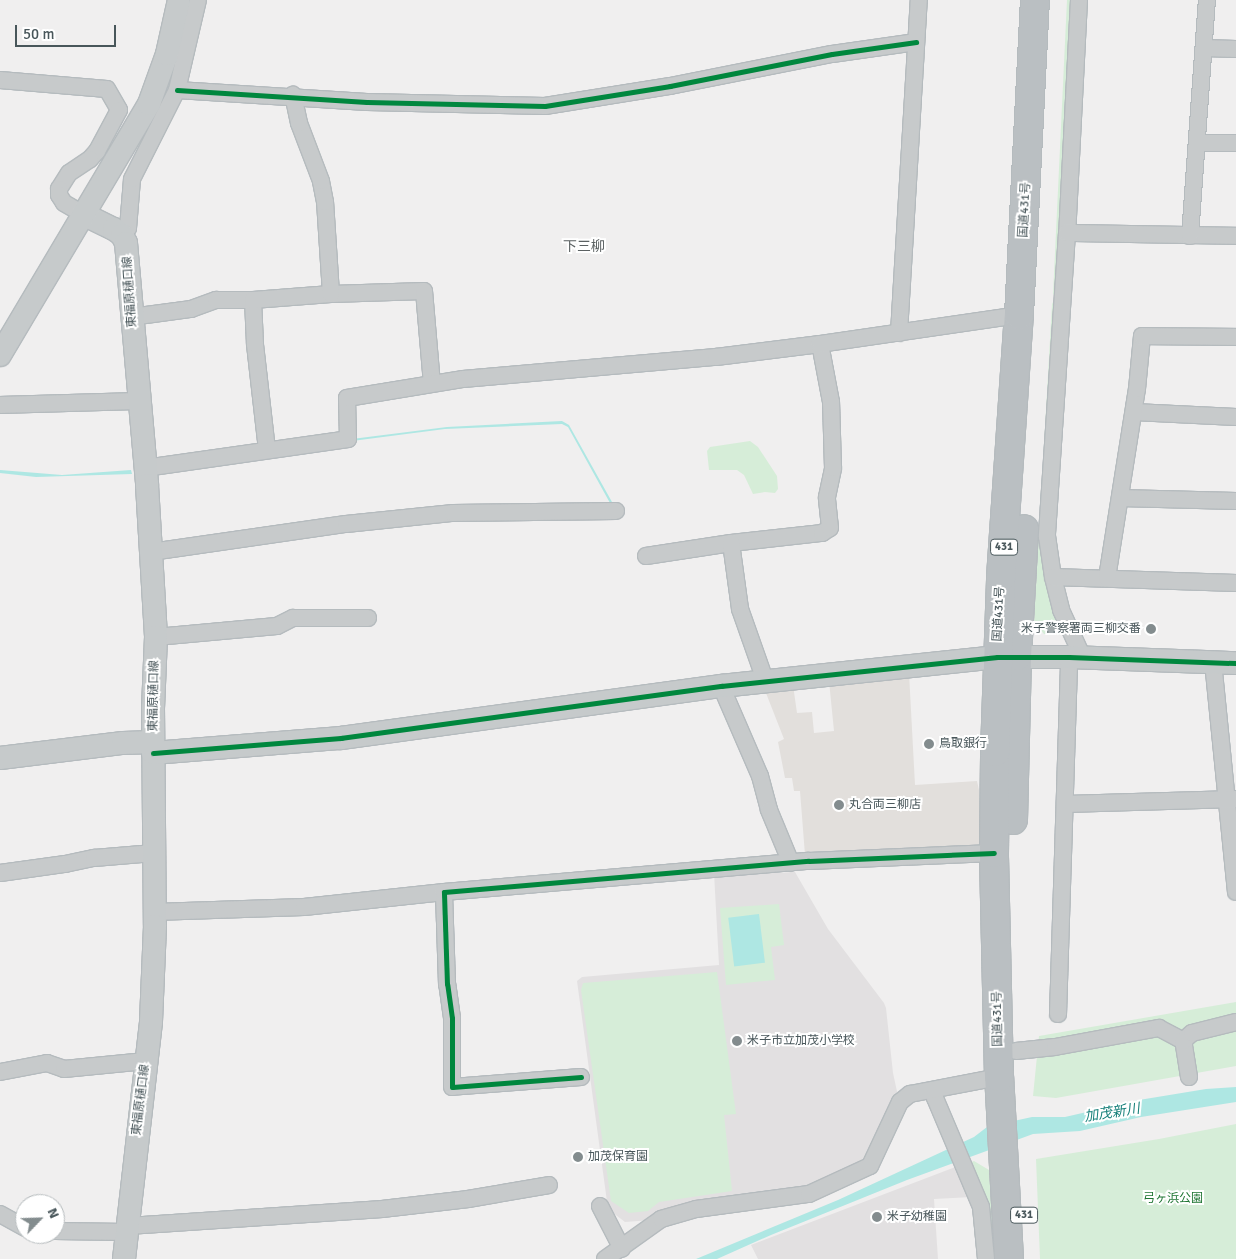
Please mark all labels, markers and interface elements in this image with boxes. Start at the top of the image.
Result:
scale bar [18,15,119,47]
text: 50 m [23,25,54,43]
street label: 国道431号 [1016,182,1034,238]
district label: 下三柳 [563,239,605,255]
street label: 東福原樋口線 [120,256,140,328]
road number: 431 [989,538,1019,556]
street label: 国道431号 [990,586,1008,642]
place label: 米子警察署両三柳交番 [1021,622,1141,636]
marker: 米子警察署両三柳交番 [1145,623,1157,635]
street label: 東福原樋口線 [146,660,162,732]
place label: 鳥取銀行 [939,737,987,751]
marker: 鳥取銀行 [923,738,935,750]
place label: 丸合両三柳店 [849,798,921,812]
marker: 丸合両三柳店 [833,799,845,811]
street label: 国道431号 [990,991,1006,1047]
place label: 米子市立加茂小学校 [747,1034,855,1048]
marker: 米子市立加茂小学校 [731,1035,743,1047]
street label: 東福原樋口線 [129,1063,153,1137]
water label: 加茂新川 [1083,1100,1141,1126]
place label: 加茂保育園 [588,1150,648,1164]
marker: 加茂保育園 [572,1151,584,1163]
park label: 弓ヶ浜公園 [1143,1192,1203,1206]
north arrow [15,1194,65,1244]
text: N [43,1205,63,1221]
road number: 431 [1009,1206,1039,1224]
place label: 米子幼稚園 [887,1210,947,1224]
marker: 米子幼稚園 [871,1211,883,1223]

